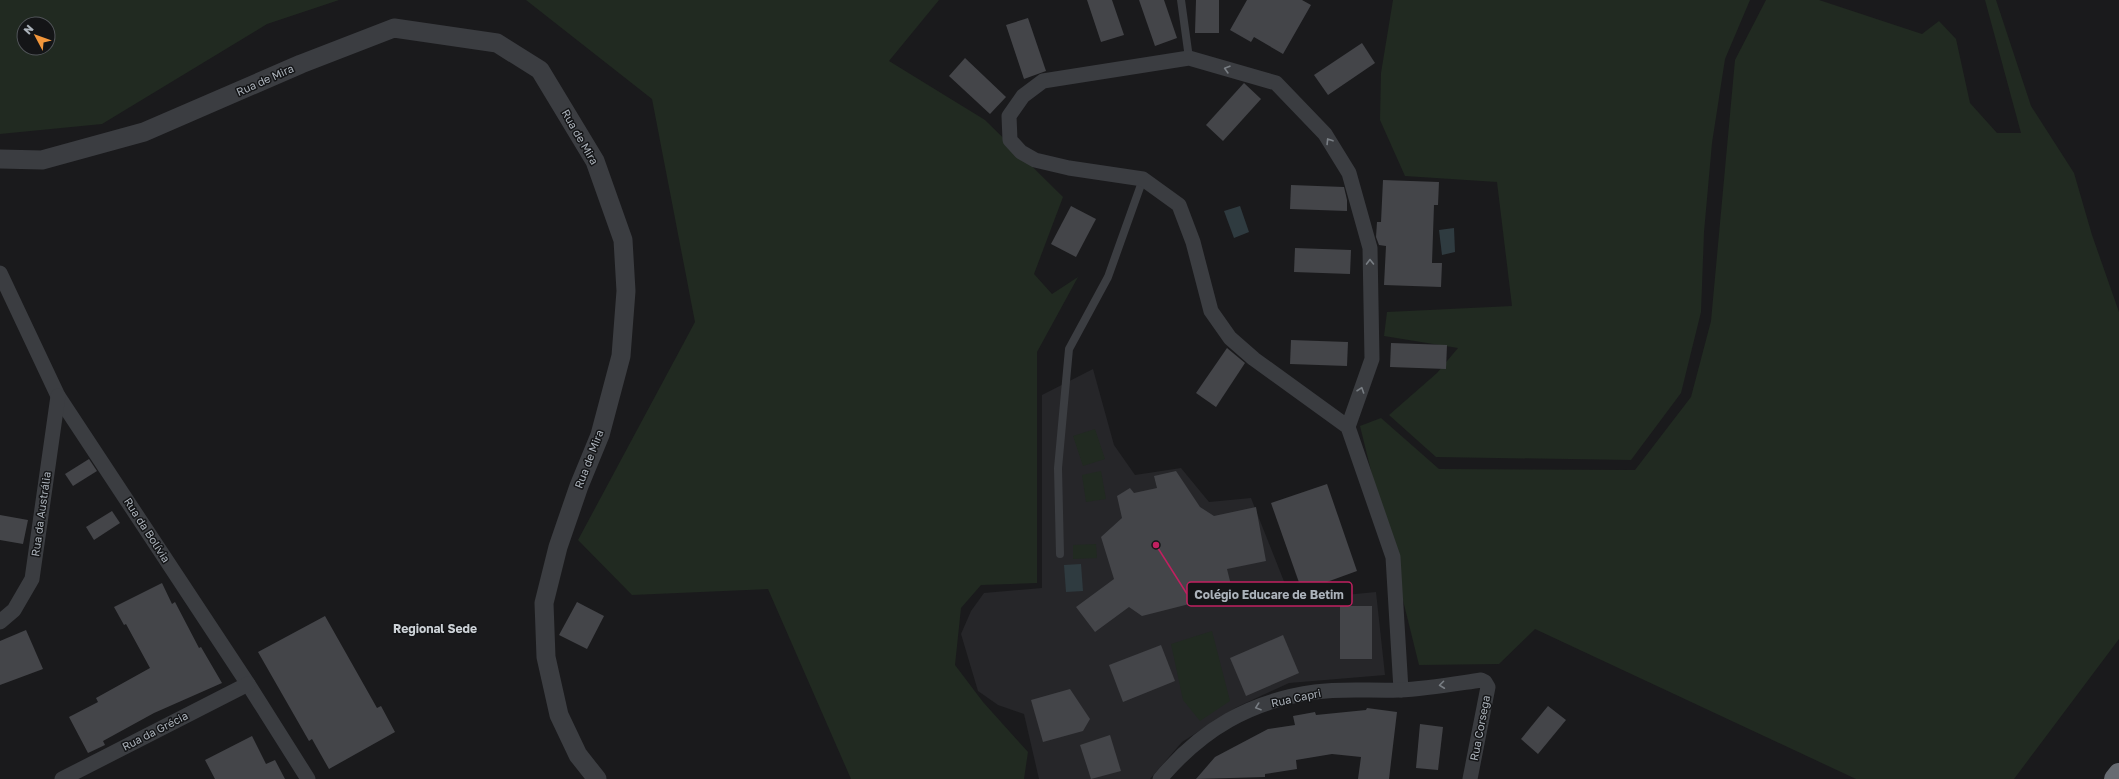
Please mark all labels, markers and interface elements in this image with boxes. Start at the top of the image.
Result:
north arrow [16,16,56,56]
text: N [20,22,36,37]
street label: Rua de Mira [234,61,296,98]
one-way arrow [1224,65,1230,73]
street label: Rua de Mira [559,107,601,167]
one-way arrow [1327,138,1334,145]
one-way arrow [1366,259,1374,265]
one-way arrow [1356,387,1365,394]
street label: Rua de Mira [571,428,606,490]
street label: Rua da Austrália [28,471,53,557]
street label: Rua da Bolívia [122,495,173,564]
callout: Colégio Educare de Betim [1187,582,1352,606]
text: Colégio Educare de Betim [1194,587,1344,602]
district label: Regional Sede [393,621,477,636]
one-way arrow [1439,680,1445,689]
street label: Rua Capri [1270,686,1322,709]
street label: Rua Corsega [1467,694,1492,762]
one-way arrow [1255,702,1262,710]
street label: Rua da Grécia [120,708,190,753]

